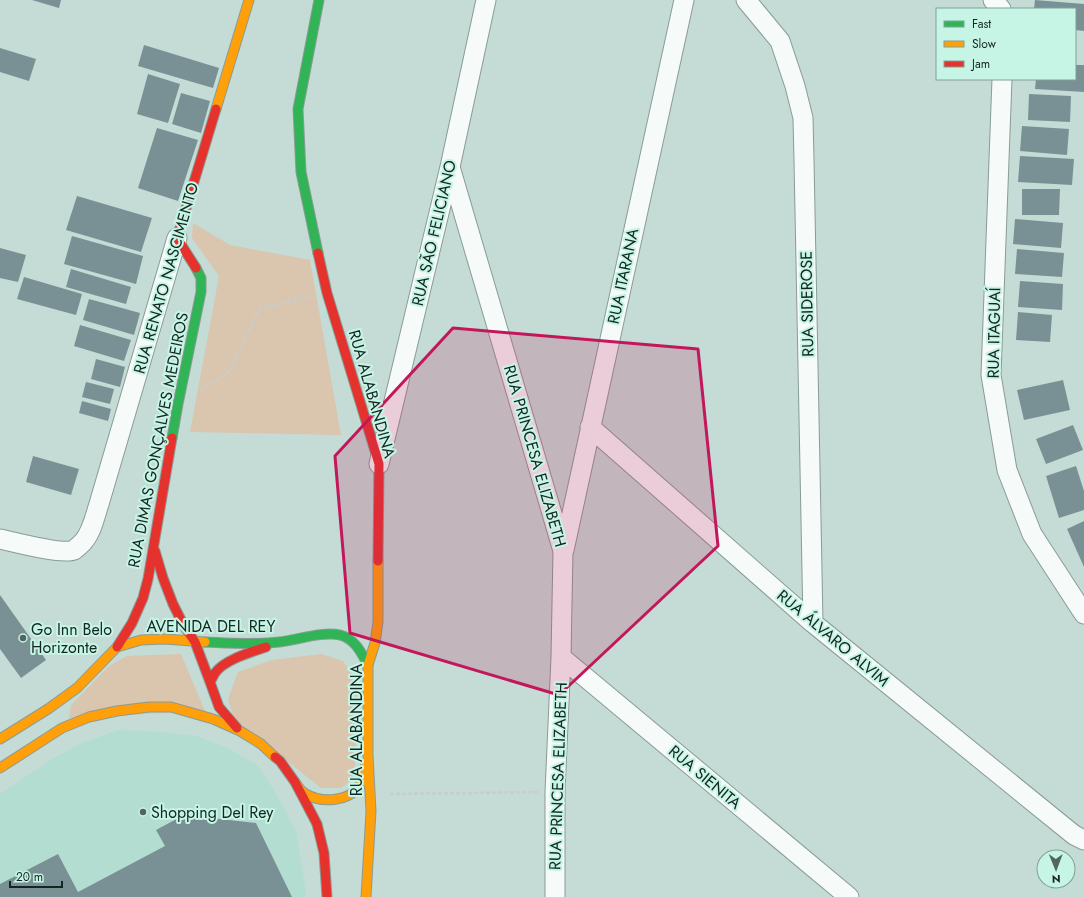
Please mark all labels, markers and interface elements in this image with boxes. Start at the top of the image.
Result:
legend [936,8,1076,80]
text: Fast [972,15,991,33]
text: Slow [972,35,997,53]
text: Jam [970,55,990,73]
street label: RUA SÃO FELICIANO [406,158,462,308]
street label: RUA RENATO NASCIMENTO [128,180,204,376]
street label: RUA ITARANA [602,226,644,326]
street label: RUA SIDEROSE [795,251,819,357]
street label: RUA ITAGUAÍ [982,286,1006,379]
street label: RUA DIMAS GONÇALVES MEDEIROS [122,310,194,570]
street label: RUA ALABANDINA [343,327,401,461]
street label: RUA PRINCESA ELIZABETH [498,362,572,550]
street label: RUA ÁLVARO ALVIM [772,584,894,692]
street label: AVENIDA DEL REY [147,615,275,638]
place label: Go Inn Belo Horizonte [31,618,112,659]
marker: Go Inn Belo Horizonte [18,633,28,643]
street label: RUA ALABANDINA [345,663,368,796]
street label: RUA PRINCESA ELIZABETH [543,682,573,870]
street label: RUA SIENITA [664,740,747,815]
place label: Shopping Del Rey [151,801,274,824]
marker: Shopping Del Rey [138,807,148,817]
north arrow [1036,849,1076,889]
scale bar [10,863,62,889]
text: 20 m [16,868,43,886]
text: N [1052,871,1061,887]

